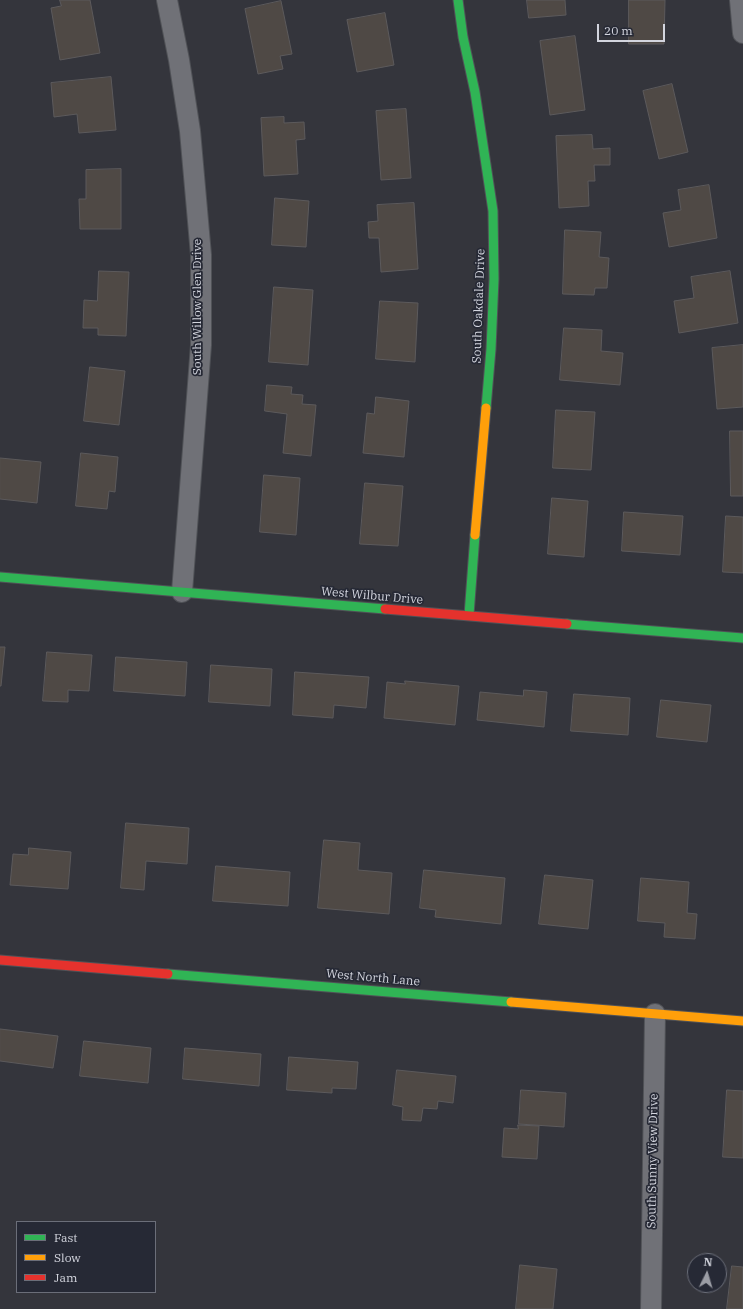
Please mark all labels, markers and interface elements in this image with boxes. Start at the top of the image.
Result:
scale bar [599,16,667,42]
text: 20 m [604,23,633,38]
street label: South Willow Glen Drive [191,239,205,375]
street label: South Oakdale Drive [470,248,488,364]
street label: West Wilbur Drive [321,584,423,608]
street label: West North Lane [326,967,420,989]
street label: South Sunny View Drive [645,1093,661,1229]
legend [16,1221,156,1293]
text: Fast [54,1230,78,1245]
text: Slow [54,1250,81,1265]
north arrow [687,1253,727,1293]
text: N [703,1255,713,1269]
text: Jam [54,1270,77,1285]

